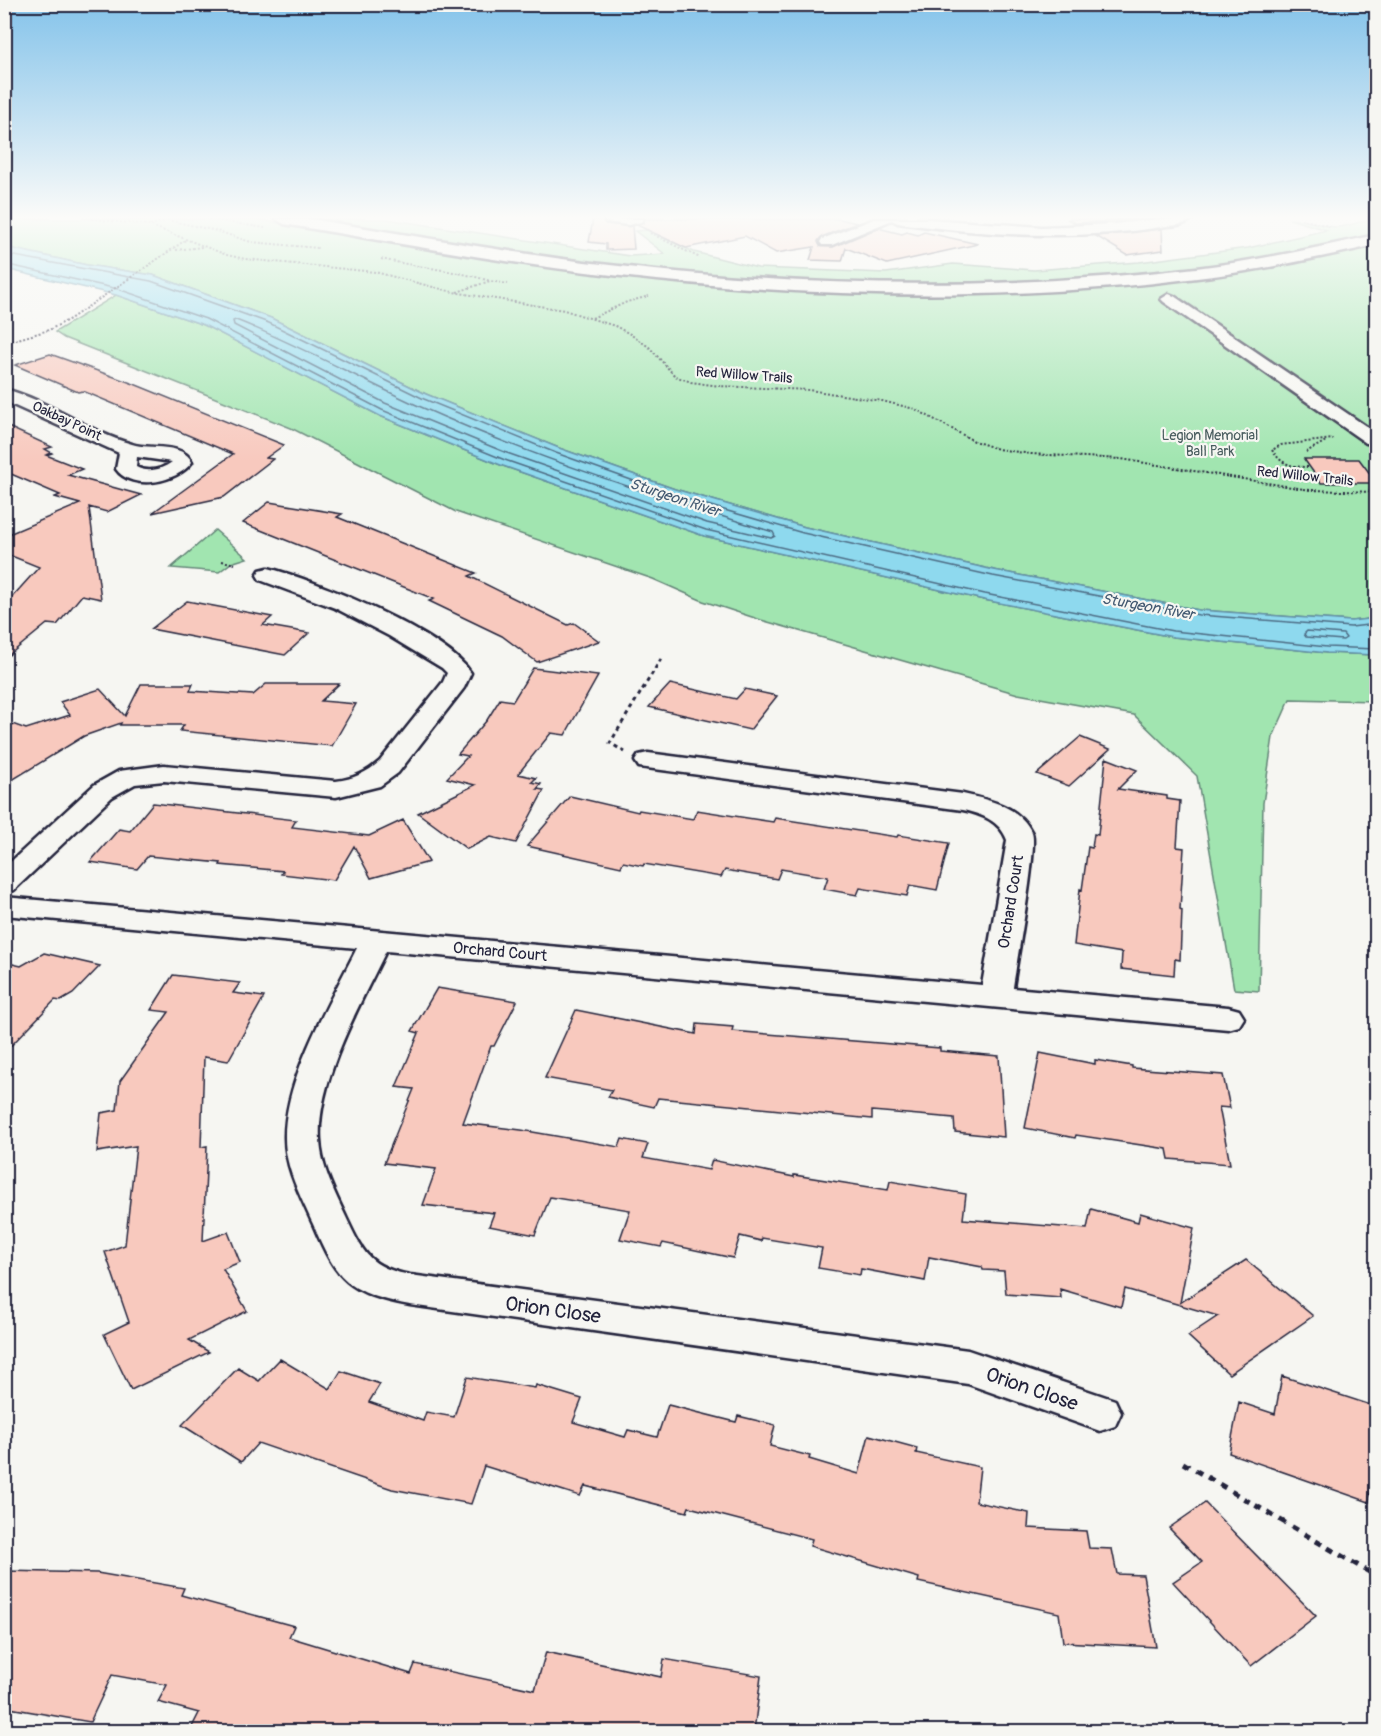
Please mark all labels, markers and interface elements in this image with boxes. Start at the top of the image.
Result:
street label: Red Willow Trails [695,363,794,387]
street label: Oakbay Point [30,398,105,445]
park label: Legion Memorial Ball Park [1162,427,1258,460]
street label: Red Willow Trails [1256,462,1355,490]
water label: Sturgeon River [628,475,724,522]
water label: Sturgeon River [1100,590,1197,625]
street label: Orchard Court [994,853,1028,950]
street label: Orchard Court [452,938,548,966]
street label: Orion Close [504,1291,603,1329]
street label: Orion Close [982,1362,1082,1417]

